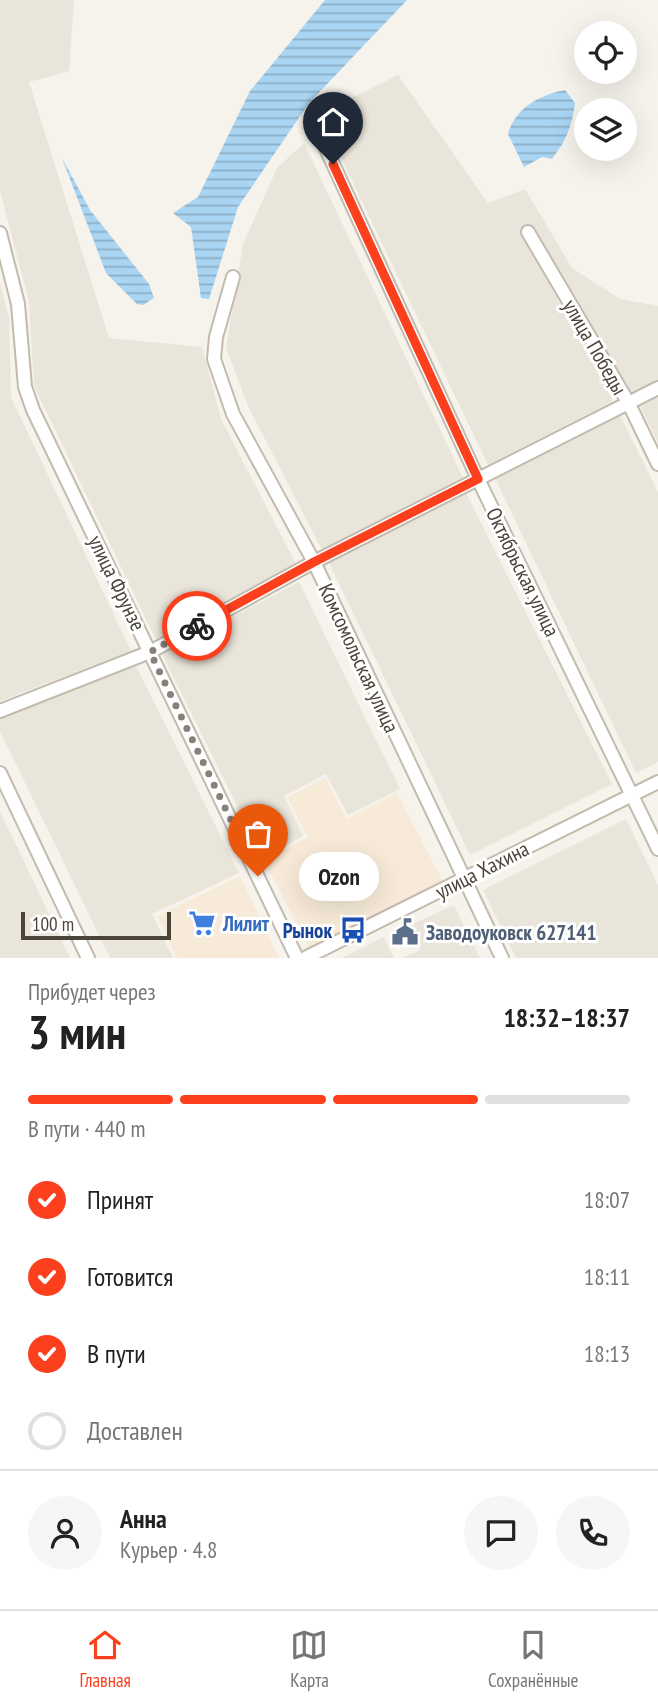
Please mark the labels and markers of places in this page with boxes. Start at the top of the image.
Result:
pin [303,92,363,164]
pin [228,804,288,876]
callout: Ozon [300,852,380,900]
supermarket icon: Лилит [187,908,217,938]
place label: Лилит [222,910,270,937]
bus stop icon: Рынок [338,915,368,945]
place label: Рынок [283,917,332,944]
public building icon: Заводоуковск 627141 [390,917,420,947]
place label: Заводоуковск 627141 [426,919,596,946]

